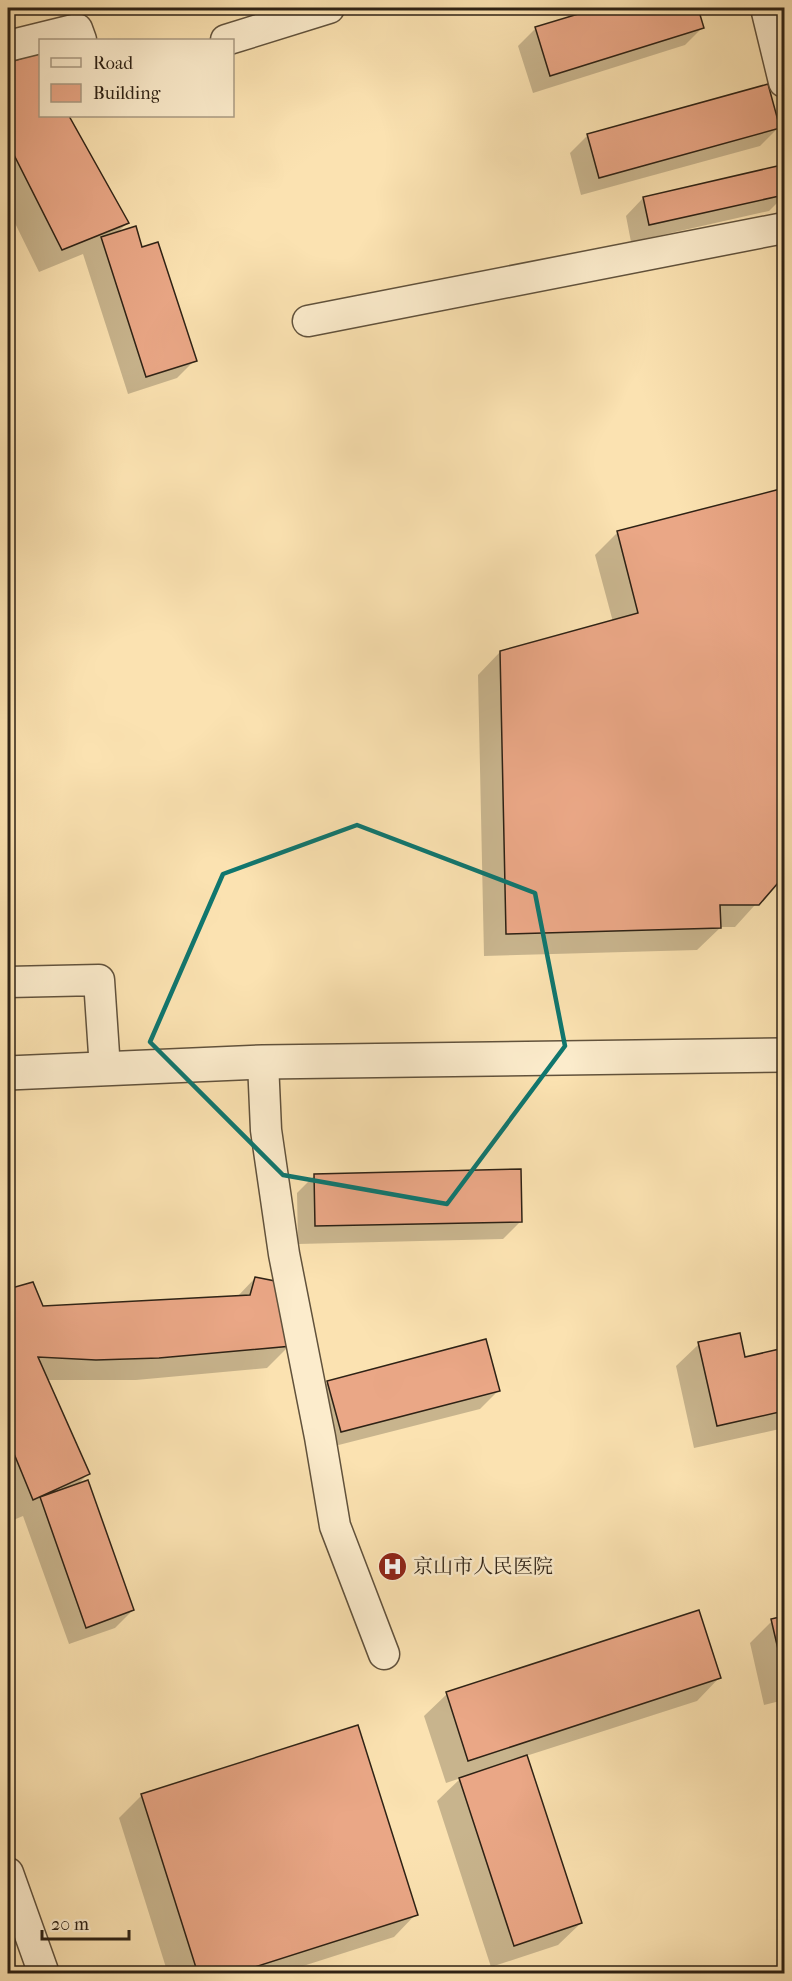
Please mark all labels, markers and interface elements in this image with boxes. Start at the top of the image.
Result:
legend [39,39,234,117]
text: Road [93,53,133,74]
text: Building [93,83,161,104]
hospital icon: 京山市人民医院 [376,1550,408,1582]
place label: 京山市人民医院 [413,1555,553,1578]
scale bar [42,1903,129,1941]
text: 20 m [51,1914,89,1935]

